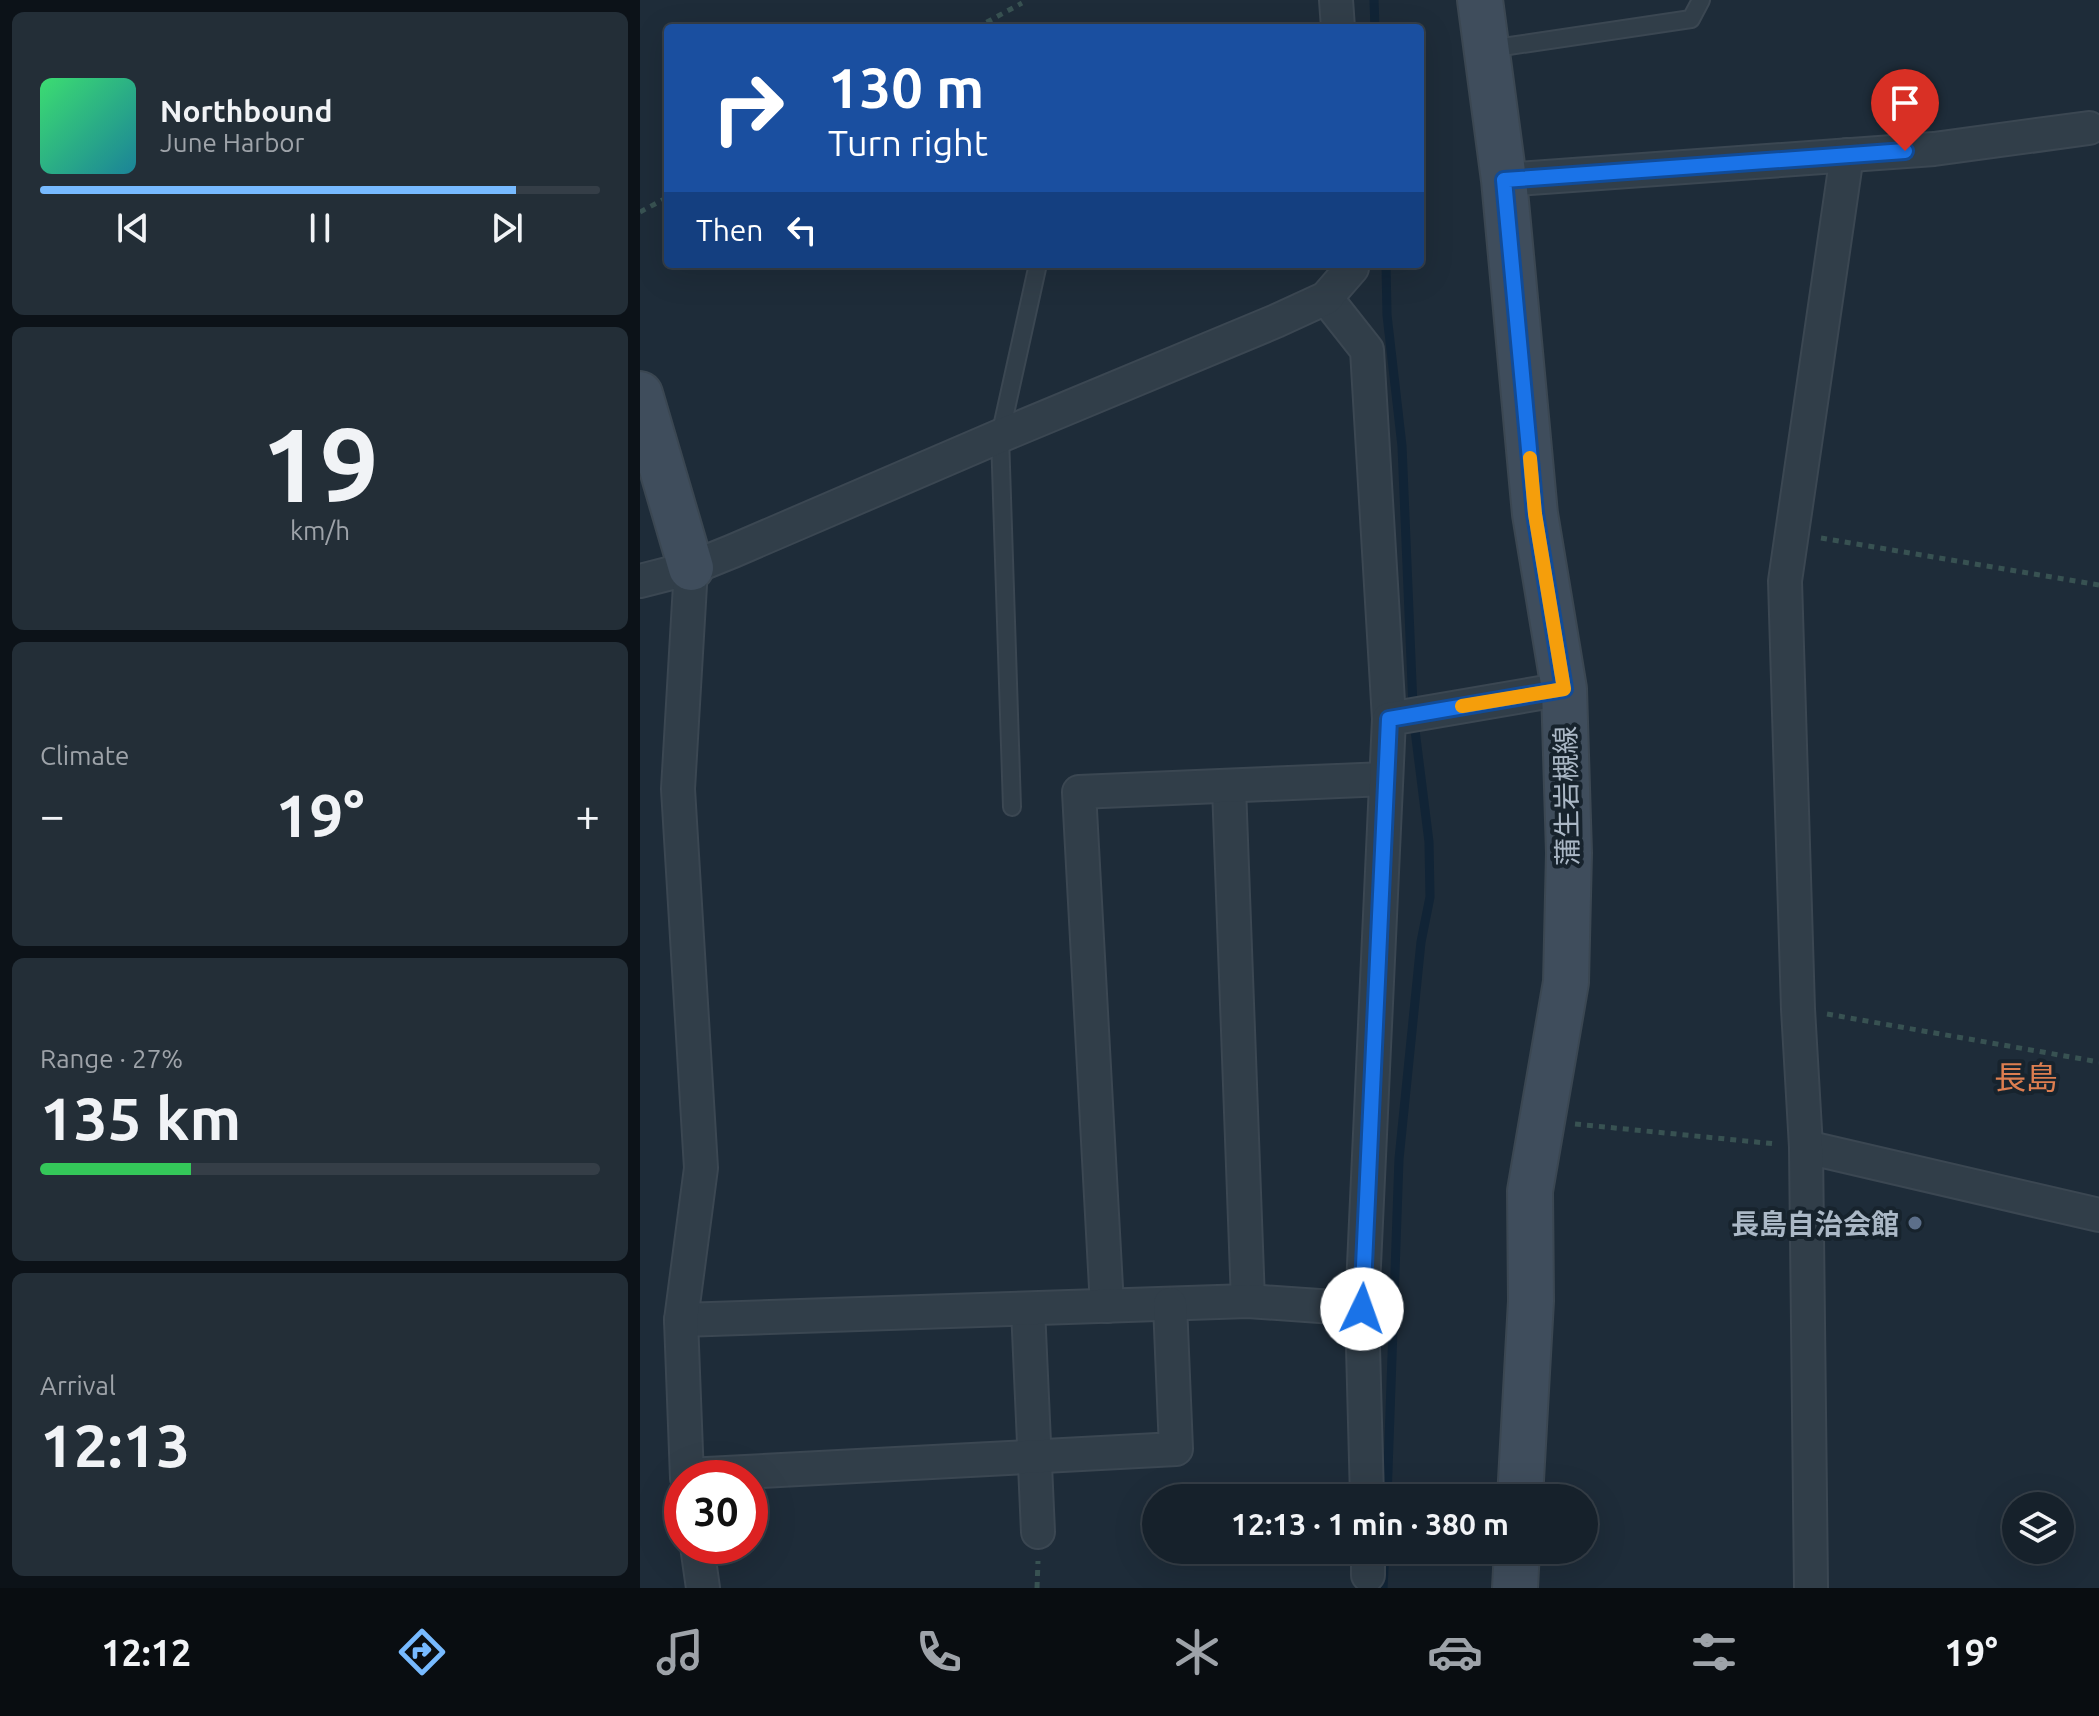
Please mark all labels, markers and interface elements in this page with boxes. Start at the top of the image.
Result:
icon: right [696,56,800,160]
text: 130 m [828,56,984,119]
pin [1871,69,1939,151]
icon: arrive [1883,81,1927,125]
text: Northbound [160,94,332,128]
text: Turn right [828,122,988,163]
text: June Harbor [160,128,304,157]
icon: previous [111,206,155,250]
icon: pause [298,206,342,250]
icon: next [485,206,529,250]
icon: left [780,208,824,252]
text: Then [696,213,764,247]
text: 19 [261,405,379,522]
text: km/h [290,516,350,545]
street label: 蒲生岩槻線 [1549,726,1583,866]
text: Climate [40,741,129,770]
text: 19° [276,781,364,848]
text: − [40,790,65,839]
text: + [575,790,600,839]
text: Range · 27% [40,1044,183,1073]
district label: 長島 [1994,1059,2058,1095]
text: 135 km [40,1084,241,1151]
place label: 長島自治会館 [1731,1208,1899,1239]
marker: 長島自治会館 [1906,1214,1924,1232]
position arrow [1320,1267,1404,1351]
text: Arrival [40,1371,116,1400]
text: 12:13 [40,1411,190,1478]
speed limit sign: 30 [664,1460,768,1564]
map controls [2002,1492,2074,1564]
button: layers [2002,1492,2074,1564]
text: 12:13 · 1 min · 380 m [1231,1507,1509,1541]
icon: directions [394,1624,450,1680]
icon: music [652,1624,708,1680]
icon: phone [911,1624,967,1680]
icon: climate [1169,1624,1225,1680]
icon: car [1427,1624,1483,1680]
icon: filters [1686,1624,1742,1680]
text: 12:12 [101,1632,191,1673]
text: 19° [1944,1632,1998,1673]

